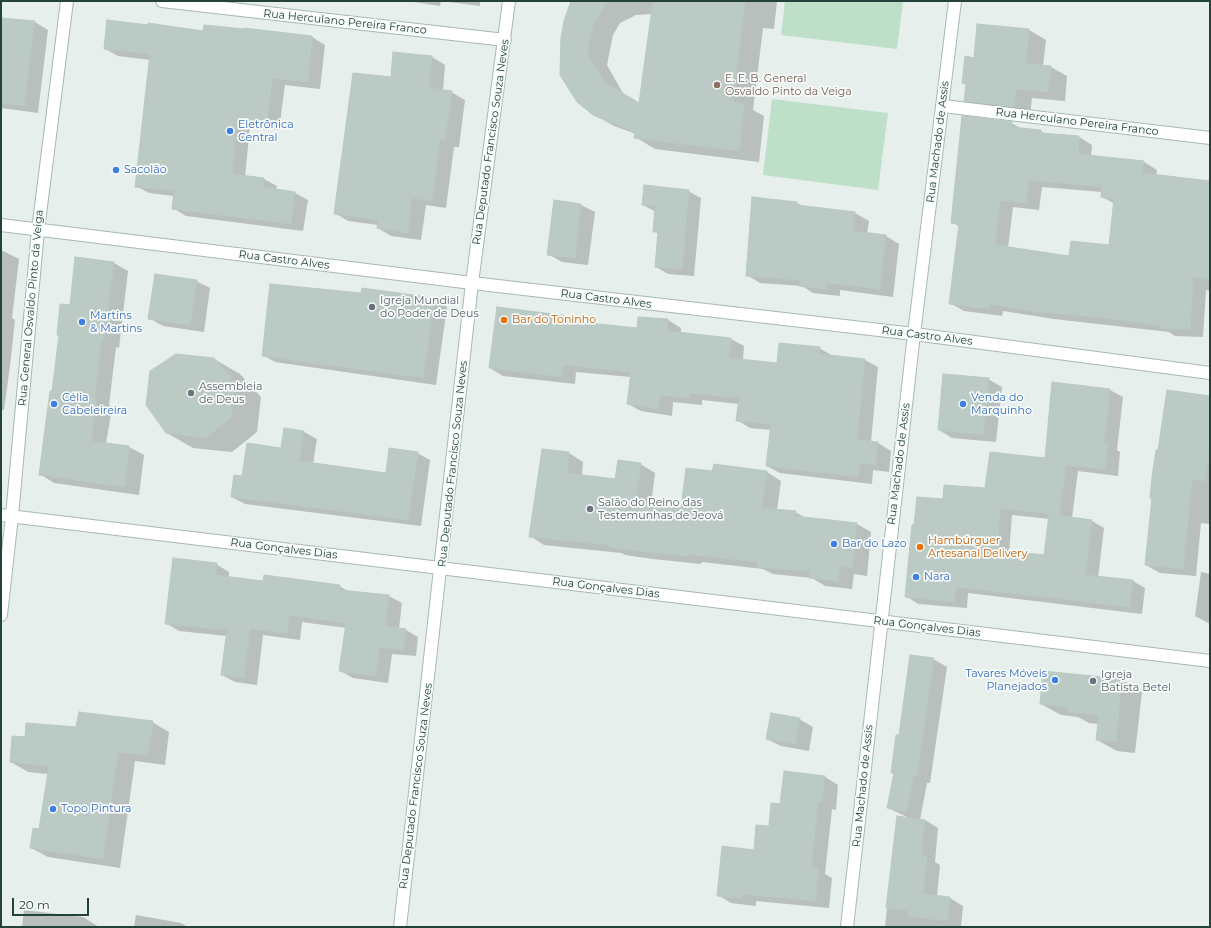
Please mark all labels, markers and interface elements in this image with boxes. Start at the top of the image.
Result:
street label: Rua Herculano Pereira Franco [263,7,427,37]
street label: Rua Deputado Francisco Souza Neves [470,38,512,246]
place label: E. E. B. General Osvaldo Pinto da Veiga [725,72,852,98]
marker: E. E. B. General Osvaldo Pinto da Veiga [712,80,722,90]
street label: Rua Machado de Assis [924,80,952,204]
street label: Rua Herculano Pereira Franco [995,105,1159,139]
place label: Eletrônica Central [238,118,294,144]
marker: Eletrônica Central [225,126,235,136]
place label: Sacolão [124,163,167,177]
marker: Sacolão [111,165,121,175]
street label: Rua General Osvaldo Pinto da Veiga [16,209,46,407]
street label: Rua Castro Alves [238,248,330,272]
street label: Rua Castro Alves [560,287,652,311]
place label: Igreja Mundial do Poder de Deus [380,294,479,320]
marker: Igreja Mundial do Poder de Deus [367,302,377,312]
place label: Martins & Martins [90,309,142,335]
place label: Bar do Toninho [512,313,596,327]
marker: Bar do Toninho [499,315,509,325]
marker: Martins & Martins [77,317,87,327]
street label: Rua Castro Alves [881,324,973,348]
street label: Rua Deputado Francisco Souza Neves [436,360,470,568]
place label: Assembleia de Deus [199,380,262,406]
marker: Assembleia de Deus [186,388,196,398]
place label: Célia Cabeleireira [62,391,127,417]
place label: Venda do Marquinho [971,391,1032,417]
marker: Célia Cabeleireira [49,399,59,409]
marker: Venda do Marquinho [958,399,968,409]
street label: Rua Machado de Assis [885,402,913,526]
place label: Salão do Reino das Testemunhas de Jeová [598,496,723,522]
marker: Salão do Reino das Testemunhas de Jeová [585,504,595,514]
place label: Hambúrguer Artesanal Delivery [928,534,1027,560]
street label: Rua Gonçalves Dias [230,536,338,562]
place label: Bar do Lazo [842,537,907,551]
marker: Bar do Lazo [829,539,839,549]
marker: Hambúrguer Artesanal Delivery [915,542,925,552]
place label: Nara [924,570,950,584]
marker: Nara [911,572,921,582]
street label: Rua Gonçalves Dias [552,575,660,601]
street label: Rua Gonçalves Dias [873,614,981,640]
place label: Tavares Móveis Planejados [965,667,1047,693]
place label: Igreja Batista Betel [1101,668,1171,694]
marker: Tavares Móveis Planejados [1050,675,1060,685]
marker: Igreja Batista Betel [1088,676,1098,686]
street label: Rua Deputado Francisco Souza Neves [397,682,435,890]
street label: Rua Machado de Assis [850,724,876,848]
place label: Topo Pintura [61,802,131,816]
marker: Topo Pintura [48,804,58,814]
scale bar [14,890,91,916]
text: 20 m [19,897,50,912]

